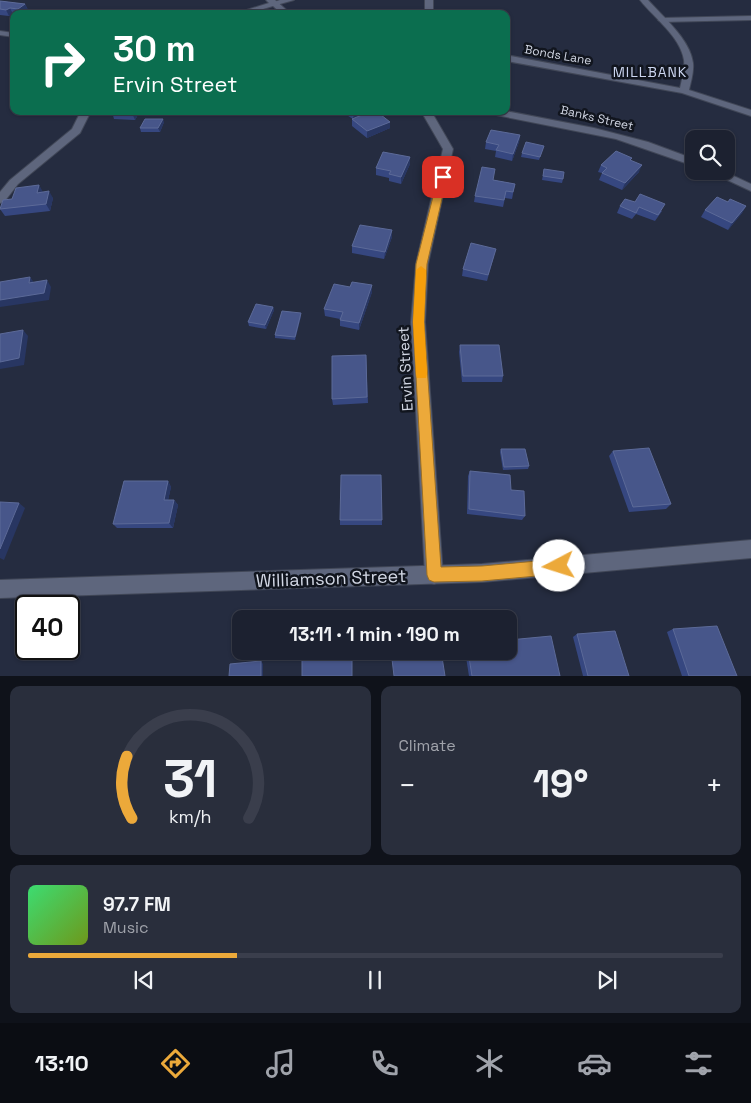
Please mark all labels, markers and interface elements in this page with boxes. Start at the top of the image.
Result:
text: 30 m [113,27,196,71]
icon: right [30,30,95,95]
street label: Bonds Lane [523,41,593,69]
district label: MILLBANK [613,63,687,81]
text: Ervin Street [113,70,237,98]
street label: Banks Street [559,102,635,134]
map controls [685,130,735,180]
button: search [685,130,735,180]
pin [422,156,464,198]
icon: arrive [429,163,457,191]
street label: Ervin Street [393,326,417,412]
position arrow [532,539,584,591]
street label: Williamson Street [255,564,407,592]
speed limit sign: 40 [15,595,80,660]
text: 13:11 · 1 min · 190 m [289,622,460,647]
text: Climate [399,735,456,756]
text: 31 [163,746,217,812]
text: 19° [533,760,589,808]
text: − [399,767,416,803]
text: + [706,767,723,803]
text: km/h [169,805,212,828]
text: 97.7 FM [103,892,171,917]
text: Music [103,917,149,938]
icon: previous [130,966,158,994]
icon: pause [361,966,389,994]
icon: next [593,966,621,994]
icon: directions [158,1046,193,1081]
icon: music [263,1046,298,1081]
icon: phone [367,1046,402,1081]
icon: climate [472,1046,507,1081]
icon: car [577,1046,612,1081]
icon: filters [681,1046,716,1081]
text: 13:10 [35,1049,89,1077]

